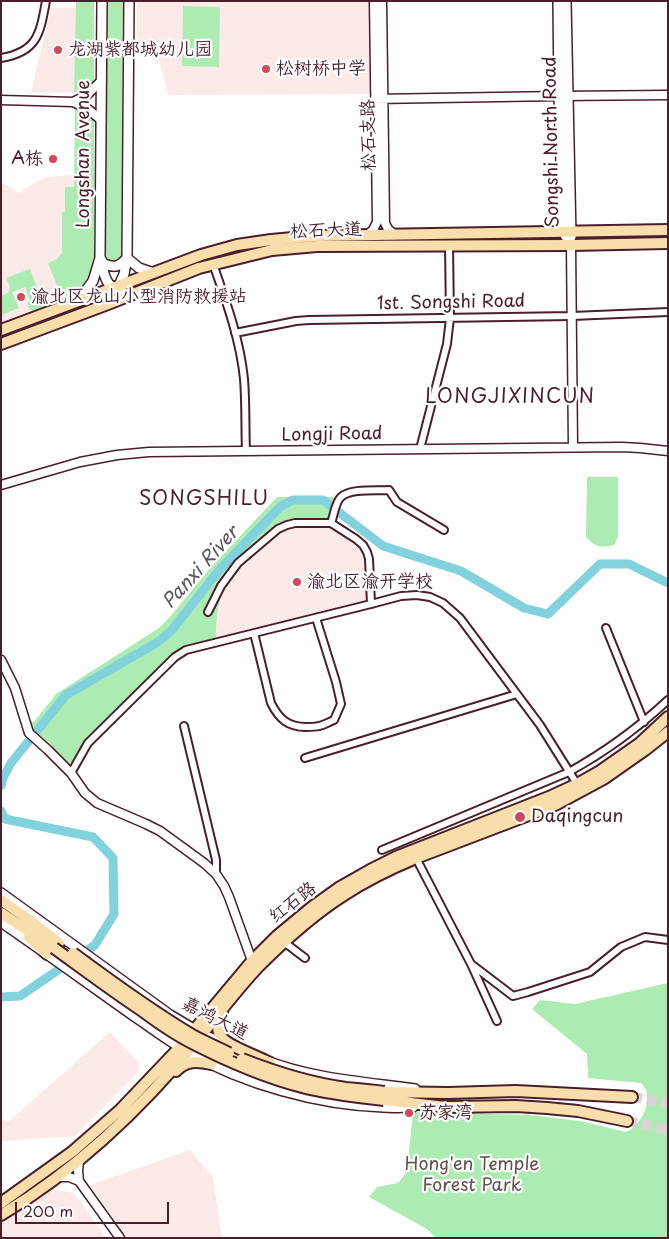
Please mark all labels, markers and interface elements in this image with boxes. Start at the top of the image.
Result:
place label: 龙湖紫都城幼儿园 [68,39,212,61]
marker: 龙湖紫都城幼儿园 [52,44,64,56]
street label: Songshi North Road [540,56,564,228]
place label: 松树桥中学 [276,58,366,80]
marker: 松树桥中学 [260,63,272,75]
street label: Longshan Avenue [73,80,95,228]
street label: 松石支路 [358,99,380,171]
place label: A栋 [11,148,43,170]
marker: A栋 [47,153,59,165]
street label: 松石大道 [290,219,362,243]
place label: 渝北区龙山小型消防救援站 [31,286,247,308]
marker: 渝北区龙山小型消防救援站 [15,291,27,303]
street label: 1st. Songshi Road [377,291,525,315]
district label: LONGJIXINCUN [424,385,596,409]
street label: Longji Road [281,423,383,447]
district label: SONGSHILU [138,487,270,511]
water label: Panxi River [158,522,244,614]
place label: 渝北区渝开学校 [307,571,433,593]
marker: 渝北区渝开学校 [291,576,303,588]
place label: Daqingcun [531,806,623,828]
marker: Daqingcun [513,810,527,824]
street label: 红石路 [265,878,321,928]
street label: 嘉鸿大道 [178,993,252,1045]
place label: 苏家湾 [419,1102,473,1124]
marker: 苏家湾 [403,1107,415,1119]
park label: Hong'en Temple Forest Park [405,1154,539,1196]
scale bar [18,1192,171,1224]
text: 200 m [23,1199,73,1222]

